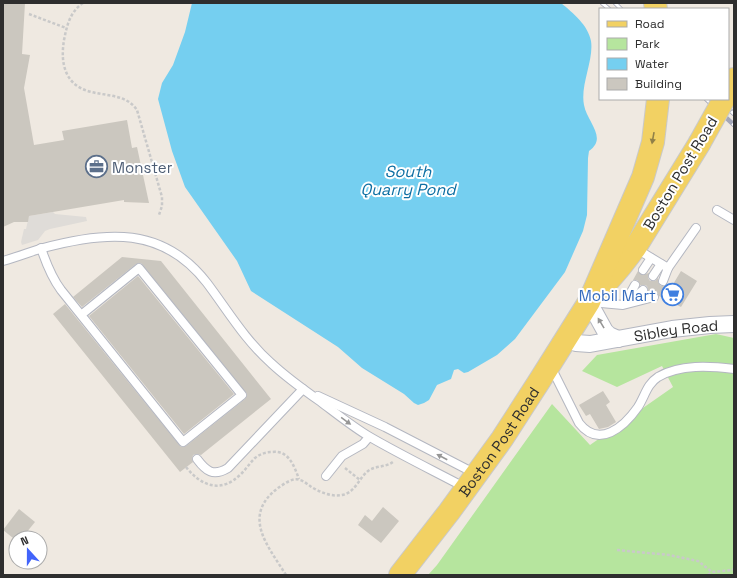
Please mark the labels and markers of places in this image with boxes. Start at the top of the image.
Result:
office icon: Monster [83,154,109,180]
place label: Monster [112,158,173,177]
supermarket icon: Mobil Mart [659,282,685,308]
place label: Mobil Mart [579,286,656,305]

